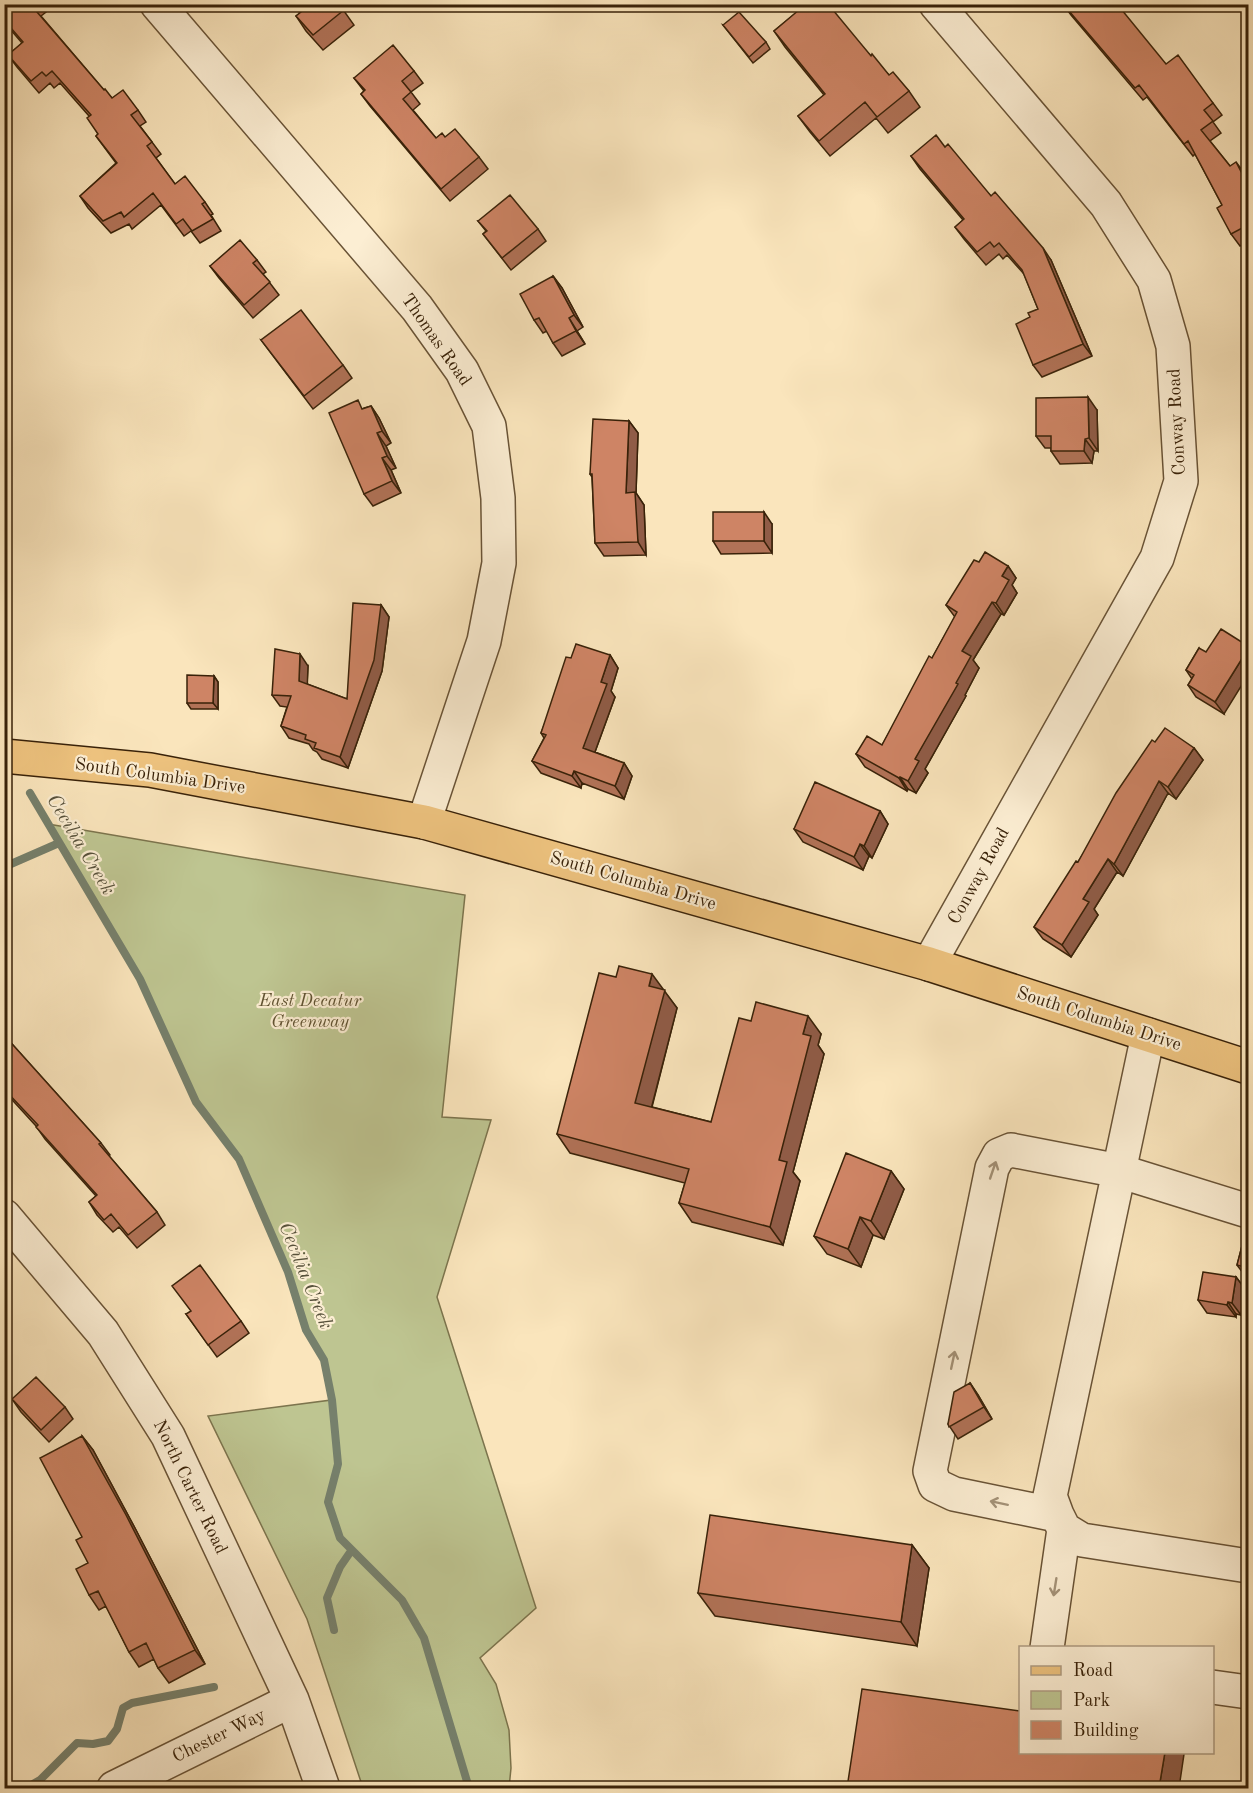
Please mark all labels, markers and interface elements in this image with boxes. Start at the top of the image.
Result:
street label: Thomas Road [398,291,474,389]
street label: Conway Road [1165,368,1189,476]
street label: South Columbia Drive [74,755,246,797]
water label: Cecilia Creek [42,791,118,899]
street label: Conway Road [945,825,1013,927]
street label: South Columbia Drive [548,849,718,913]
street label: South Columbia Drive [1015,984,1183,1054]
park label: East Decatur Greenway [258,992,363,1031]
one-way arrow [989,1161,1000,1180]
water label: Cecilia Creek [274,1220,336,1333]
one-way arrow [947,1351,959,1370]
street label: North Carter Road [150,1417,230,1557]
one-way arrow [990,1497,1010,1508]
one-way arrow [1049,1577,1060,1597]
legend [1019,1646,1214,1754]
text: Road [1073,1662,1113,1680]
text: Park [1073,1692,1110,1710]
street label: Chester Way [170,1706,269,1766]
text: Building [1073,1722,1139,1740]

